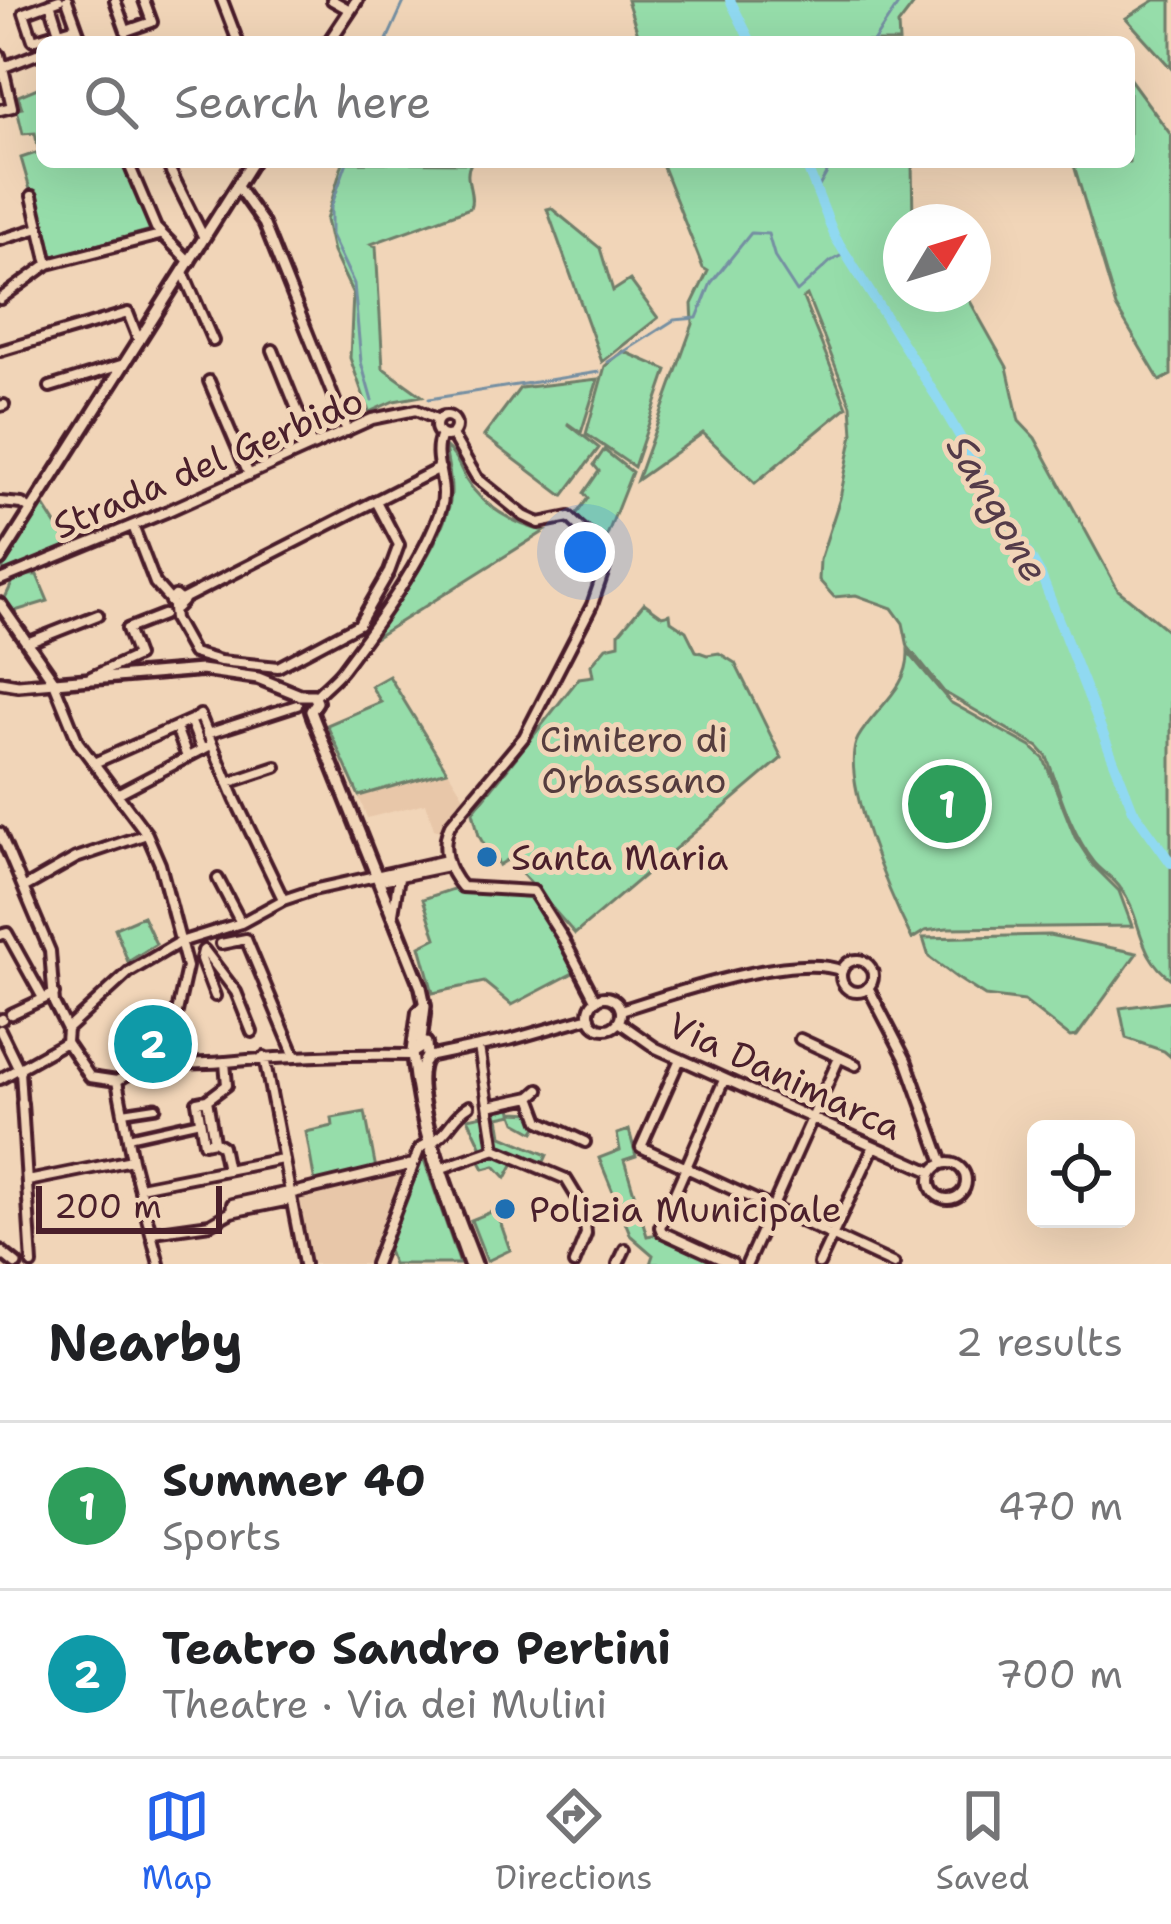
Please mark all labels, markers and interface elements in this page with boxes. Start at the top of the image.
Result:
search box [36,36,1135,168]
icon: search [78,69,144,135]
text: Search here [174,72,431,132]
north arrow [883,204,991,312]
street label: Strada del Gerbido [45,375,371,551]
water label: Sangone [935,425,1061,591]
your location [555,522,615,582]
park label: Cimitero di Orbassano [540,715,728,805]
pin: 1 [908,759,986,849]
place label: Santa Maria [511,833,728,882]
marker: Santa Maria [474,844,500,870]
pin: 2 [114,999,192,1089]
street label: Via Danimarca [660,1000,910,1152]
map controls [1027,1120,1135,1228]
button: locate [1027,1120,1135,1228]
scale bar [36,1180,222,1233]
text: 200 m [54,1184,162,1229]
place label: Polizia Municipale [529,1185,842,1234]
marker: Polizia Municipale [492,1196,518,1222]
text: Nearby [48,1308,243,1376]
text: 2 results [956,1316,1123,1368]
text: Summer 40 [162,1450,426,1510]
text: 1 [78,1480,96,1532]
text: 470 m [998,1480,1123,1532]
text: Sports [162,1510,282,1562]
text: Teatro Sandro Pertini [162,1618,671,1678]
text: 2 [73,1648,101,1700]
text: 700 m [995,1648,1123,1700]
text: Theatre · Via dei Mulini [162,1678,607,1730]
tab: Map [142,1783,212,1900]
tab: Directions [495,1783,653,1900]
tab: Saved [936,1783,1029,1900]

